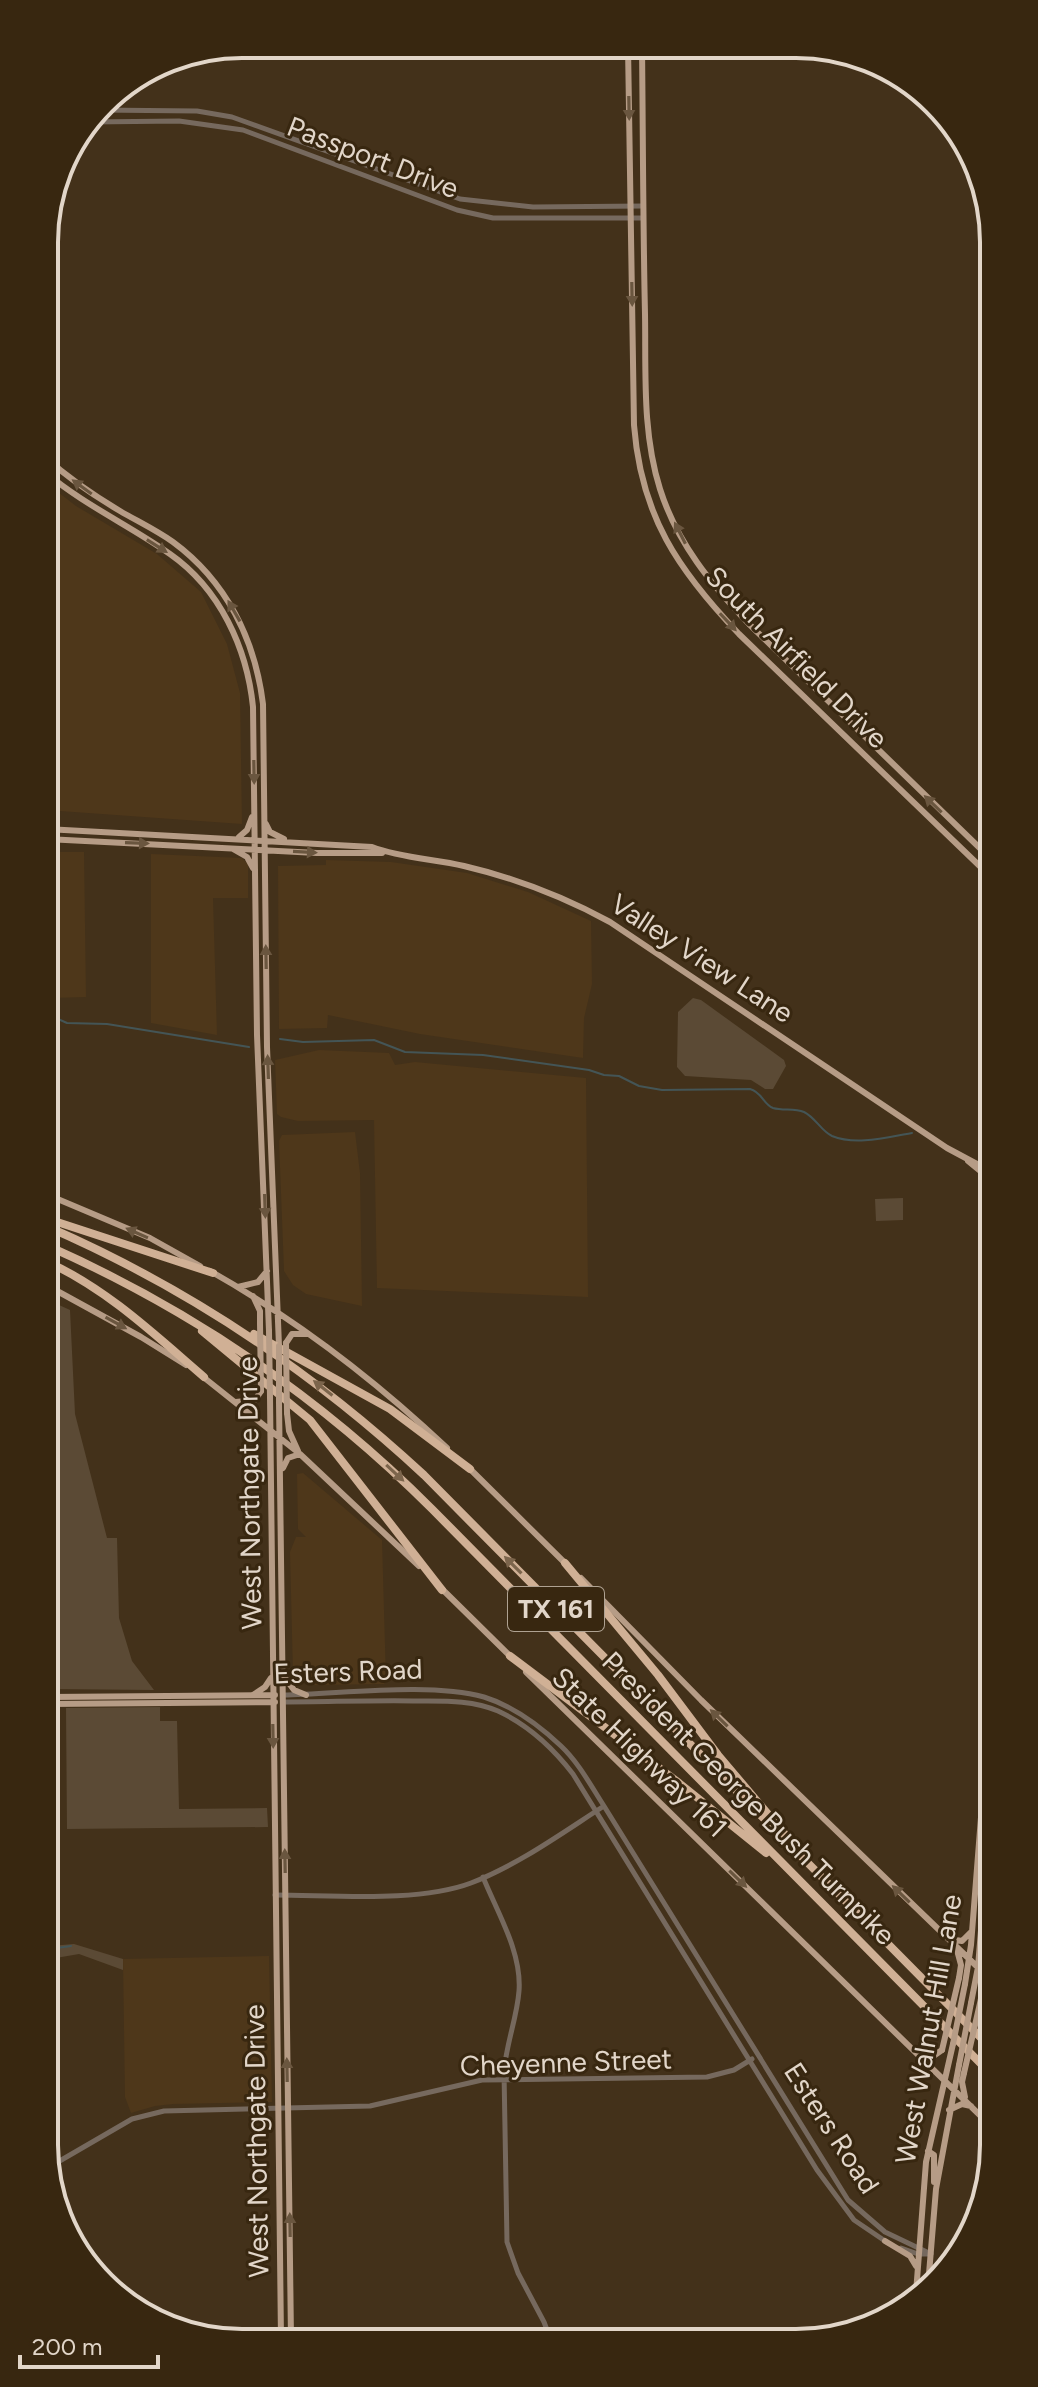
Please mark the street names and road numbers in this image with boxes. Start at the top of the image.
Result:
street label: Passport Drive [283,109,463,205]
street label: South Airfield Drive [699,559,895,755]
street label: Valley View Lane [604,886,800,1030]
street label: West Northgate Drive [230,1356,268,1630]
road number: TX 161 [508,1587,604,1631]
street label: President George Bush Turnpike [595,1644,903,1952]
street label: Esters Road [273,1651,423,1691]
street label: State Highway 161 [545,1660,735,1844]
street label: West Walnut Hill Lane [888,1892,968,2166]
street label: West Northgate Drive [237,2004,275,2278]
street label: Cheyenne Street [459,2041,673,2083]
street label: Esters Road [777,2056,887,2200]

